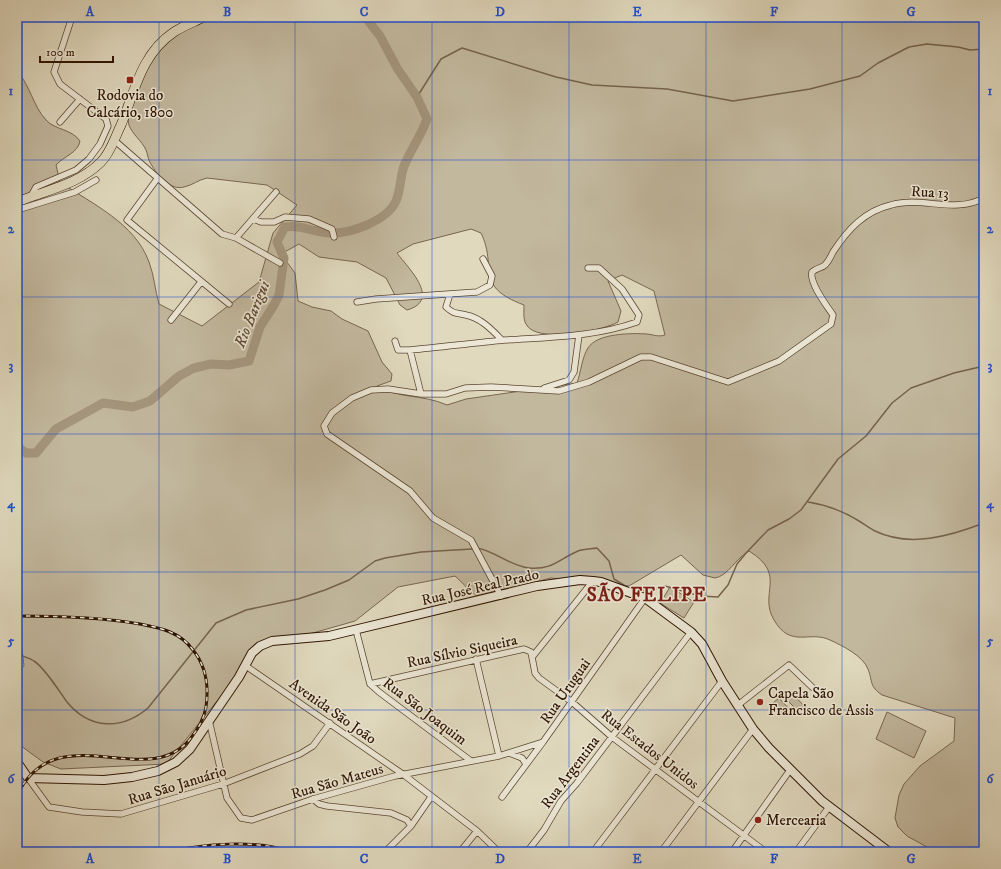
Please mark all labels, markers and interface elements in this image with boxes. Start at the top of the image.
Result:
text: A [85,4,95,20]
text: B [223,4,231,20]
text: C [360,4,369,20]
text: D [495,4,505,20]
text: E [632,4,642,20]
text: F [770,4,779,20]
text: G [906,4,916,20]
scale bar [40,38,113,64]
text: 100 m [46,45,75,60]
marker: Rodovia do Calcário, 1800 [125,75,135,85]
text: 1 [9,83,14,99]
text: 1 [988,83,993,99]
place label: Rodovia do Calcário, 1800 [87,86,173,122]
street label: Rua 13 [911,182,949,203]
text: 2 [8,221,15,237]
text: 2 [987,221,994,237]
water label: Rio Barigui [229,277,275,352]
text: 3 [9,358,14,374]
text: 3 [988,358,993,374]
text: 4 [6,496,15,513]
text: 4 [985,496,994,513]
street label: Rua José Real Prado [420,565,541,610]
district label: SÃO FELIPE [587,582,707,607]
street label: Rua Sílvio Siqueira [405,630,520,672]
text: 5 [7,633,15,649]
text: 5 [986,633,994,649]
street label: Rua Uruguai [536,655,595,728]
street label: Avenida São João [285,674,380,749]
street label: Rua São Joaquim [379,674,471,749]
place label: Capela São Francisco de Assis [768,684,874,720]
marker: Capela São Francisco de Assis [755,697,765,707]
street label: Rua Estados Unidos [597,705,703,794]
street label: Rua Argentina [537,732,604,812]
street label: Rua São Mateus [289,759,385,804]
street label: Rua São Januário [126,762,229,809]
text: 6 [8,771,16,787]
text: 6 [987,771,995,787]
place label: Mercearia [766,811,827,830]
marker: Mercearia [753,815,763,825]
text: A [85,851,95,867]
text: B [223,851,231,867]
text: C [360,851,369,867]
text: D [495,851,505,867]
text: E [632,851,642,867]
text: F [770,851,779,867]
text: G [906,851,916,867]

